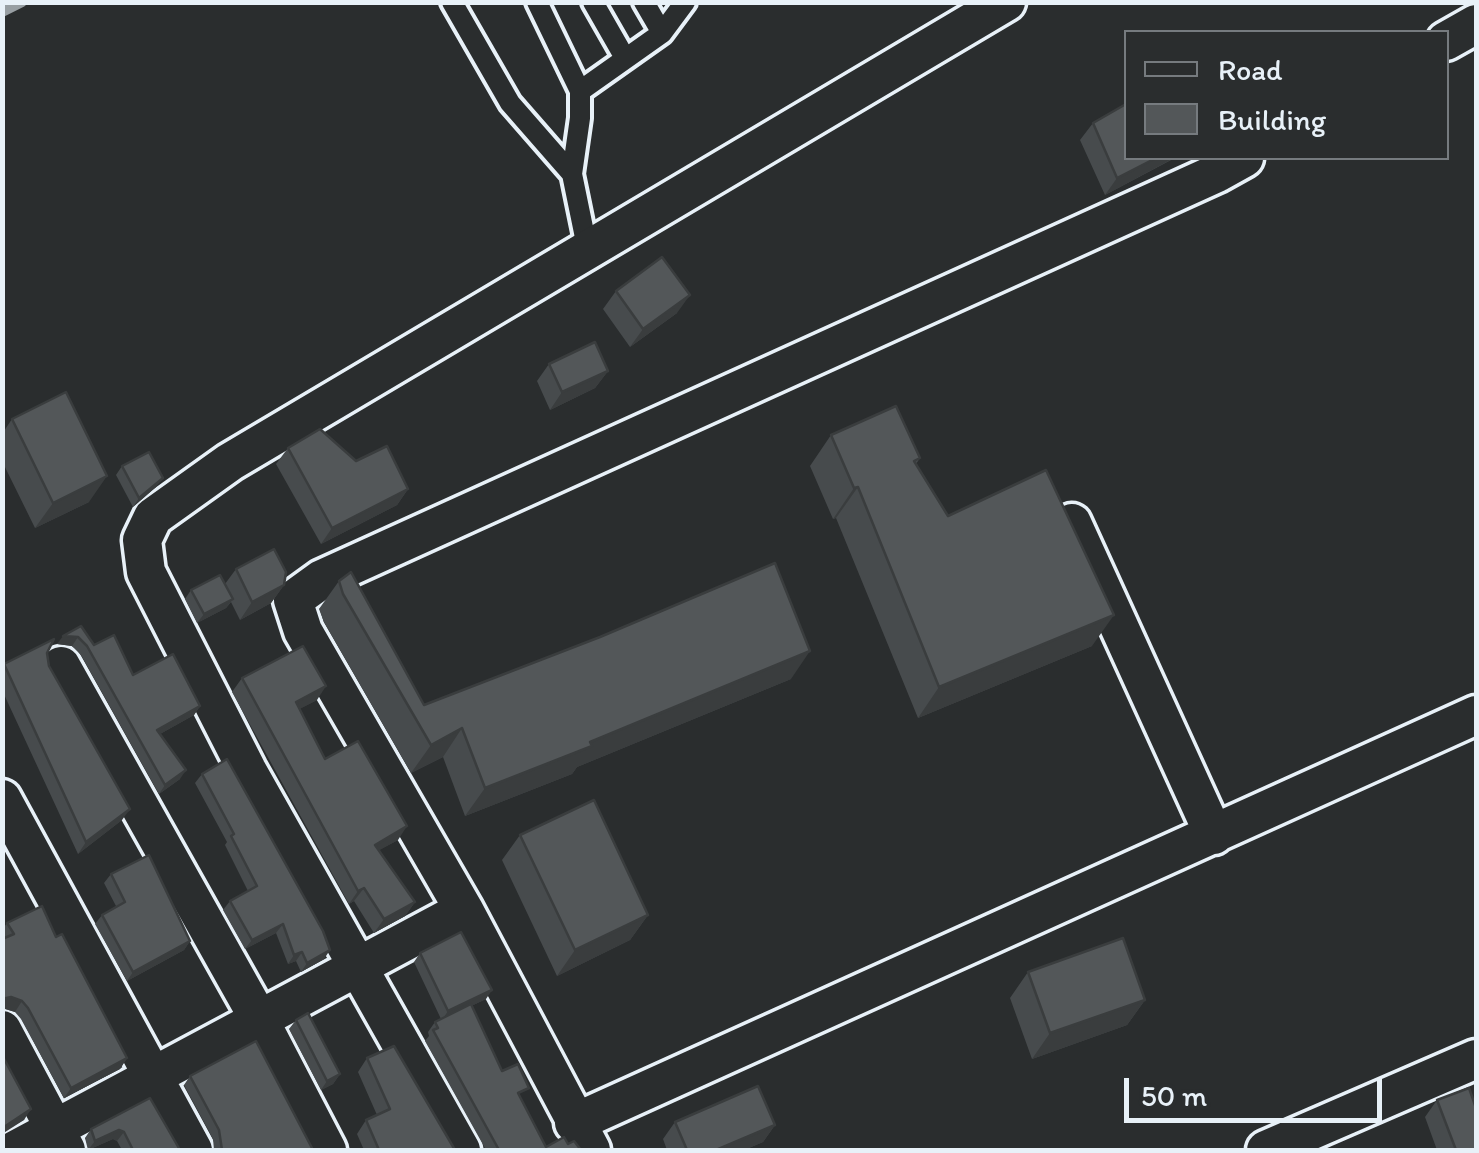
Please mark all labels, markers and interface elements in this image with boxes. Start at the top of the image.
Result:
legend [1124,30,1449,160]
text: Road [1218,51,1283,88]
text: Building [1218,101,1326,138]
scale bar [1129,1058,1386,1120]
text: 50 m [1141,1077,1207,1114]

